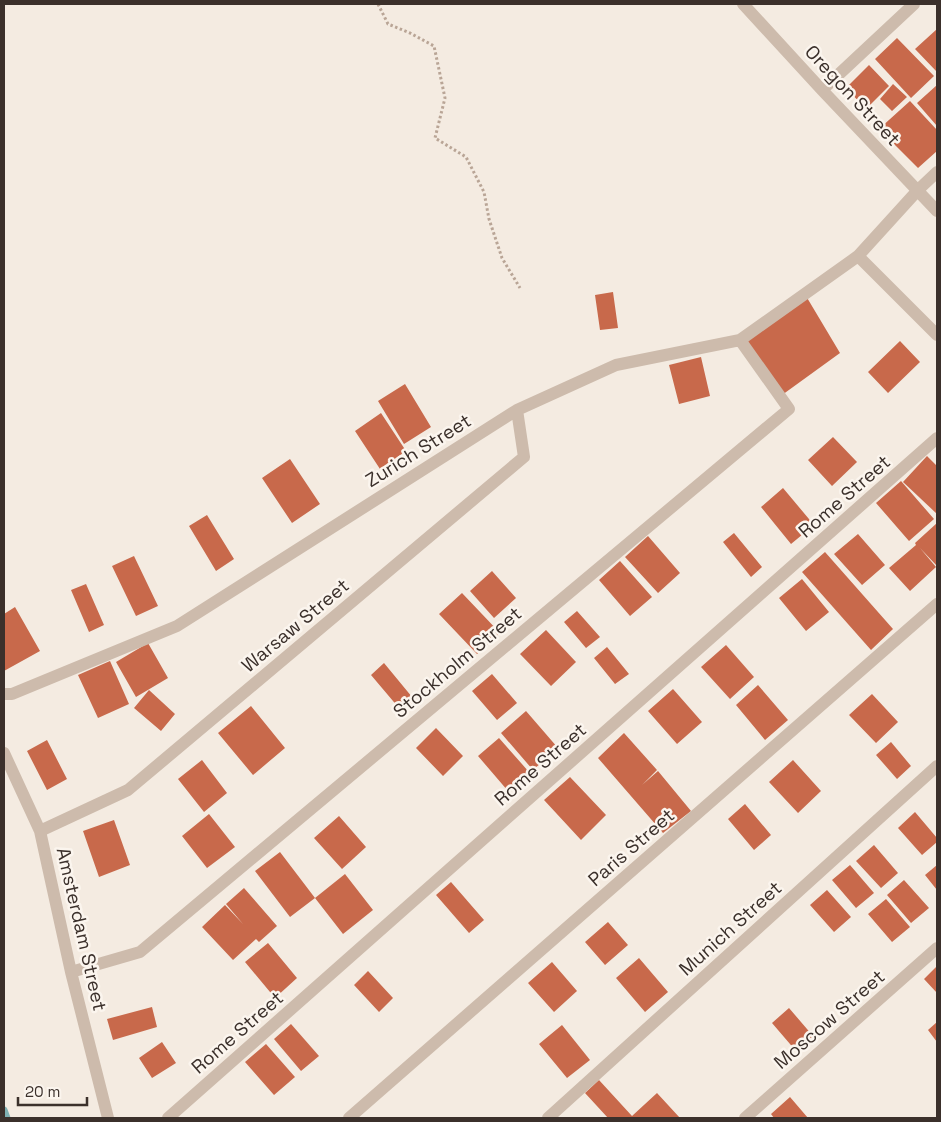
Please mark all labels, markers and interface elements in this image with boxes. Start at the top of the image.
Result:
street label: Oregon Street [799,40,906,151]
street label: Zurich Street [361,408,476,493]
street label: Rome Street [793,449,896,543]
street label: Warsaw Street [236,573,354,678]
street label: Stockholm Street [388,601,527,724]
street label: Rome Street [489,717,592,811]
street label: Paris Street [583,803,680,892]
street label: Amsterdam Street [51,845,112,1013]
street label: Munich Street [674,875,787,981]
street label: Moscow Street [769,964,890,1074]
street label: Rome Street [186,985,289,1079]
scale bar [18,1074,86,1106]
text: 20 m [25,1082,60,1101]

